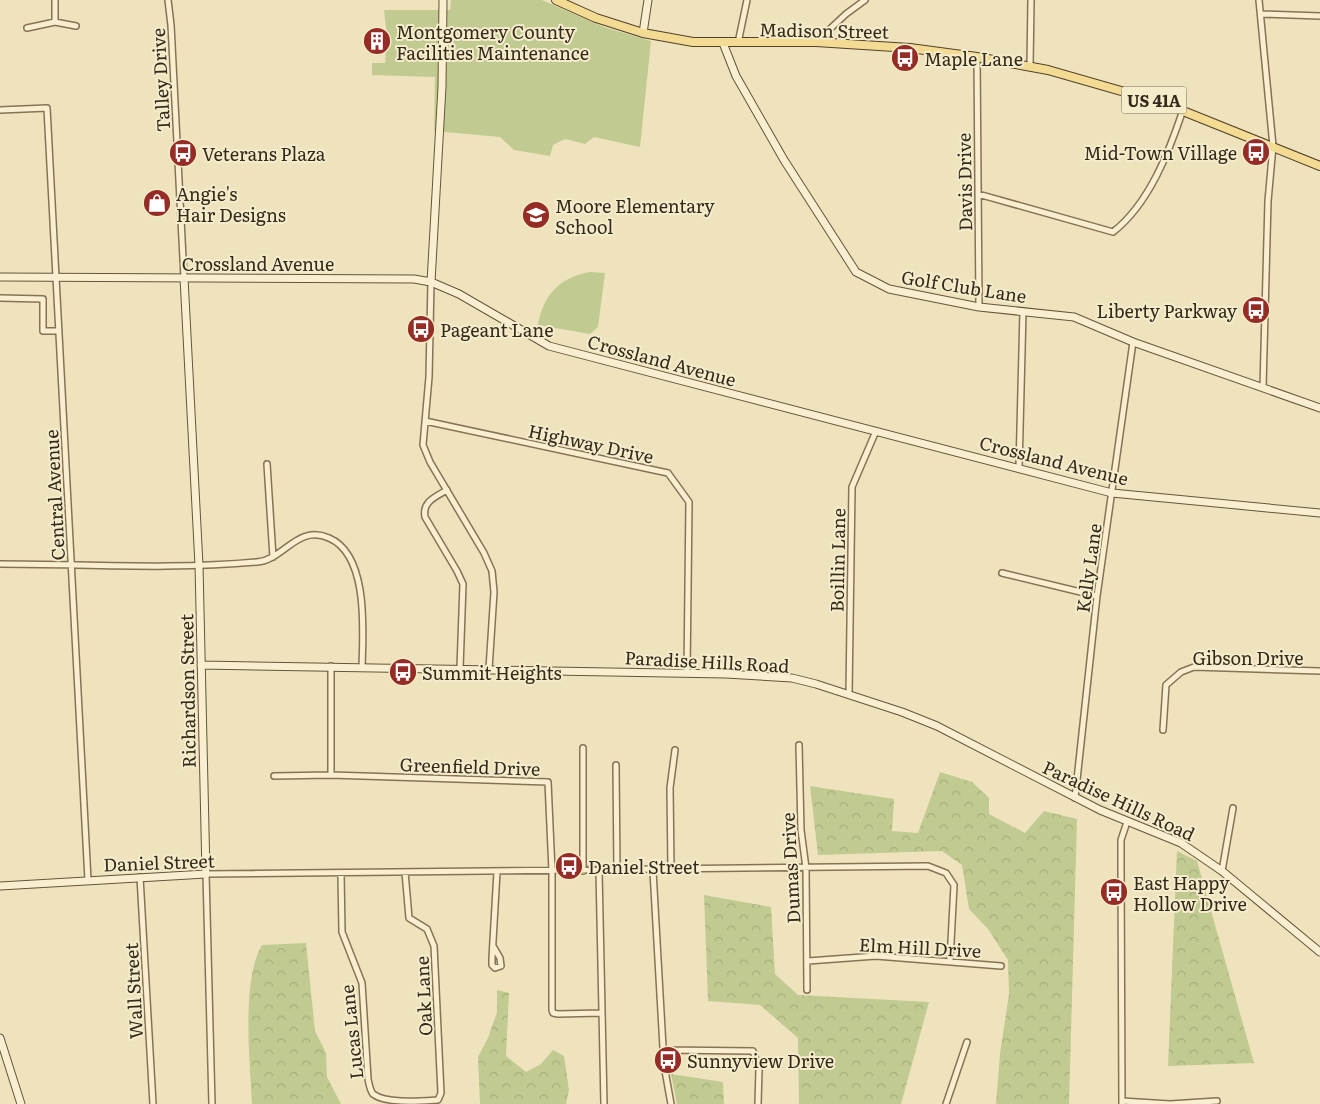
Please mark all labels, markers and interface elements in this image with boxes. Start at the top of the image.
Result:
street label: Madison Street [759,15,890,45]
place label: Montgomery County Facilities Maintenance [396,18,589,66]
building icon: Montgomery County Facilities Maintenance [362,26,392,56]
street label: Talley Drive [144,27,176,133]
bus stop icon: Maple Lane [890,43,920,73]
place label: Maple Lane [924,45,1023,72]
road number: US 41A [1122,86,1186,114]
street label: Davis Drive [950,133,978,231]
bus stop icon: Mid-Town Village [1241,137,1271,167]
bus stop icon: Veterans Plaza [168,138,198,168]
place label: Mid-Town Village [1084,139,1237,166]
place label: Veterans Plaza [202,140,326,167]
place label: Angie's Hair Designs [176,180,286,228]
shop icon: Angie's Hair Designs [142,188,172,218]
place label: Moore Elementary School [555,192,715,240]
school or university icon: Moore Elementary School [521,200,551,230]
street label: Crossland Avenue [182,250,334,277]
street label: Golf Club Lane [900,263,1028,309]
bus stop icon: Liberty Parkway [1241,295,1271,325]
place label: Liberty Parkway [1097,297,1238,324]
bus stop icon: Pageant Lane [406,314,436,344]
place label: Pageant Lane [440,316,553,343]
street label: Crossland Avenue [585,327,739,393]
street label: Highway Drive [526,417,656,469]
street label: Crossland Avenue [977,428,1131,492]
street label: Central Avenue [37,429,71,561]
street label: Boillin Lane [823,508,851,612]
street label: Kelly Lane [1068,522,1108,614]
street label: Richardson Street [172,613,202,768]
street label: Paradise Hills Road [624,643,790,679]
street label: Gibson Drive [1192,644,1304,671]
bus stop icon: Summit Heights [388,657,418,687]
place label: Summit Heights [422,659,562,686]
street label: Greenfield Drive [399,750,541,782]
street label: Paradise Hills Road [1038,753,1200,847]
street label: Dumas Drive [774,812,806,924]
street label: Daniel Street [103,847,216,877]
bus stop icon: Daniel Street [554,851,584,881]
place label: Daniel Street [588,853,700,880]
place label: East Happy Hollow Drive [1133,869,1247,917]
bus stop icon: East Happy Hollow Drive [1099,877,1129,907]
street label: Elm Hill Drive [858,930,982,964]
street label: Wall Street [117,942,149,1040]
street label: Oak Lane [407,955,439,1037]
street label: Lucas Lane [333,983,369,1081]
bus stop icon: Sunnyview Drive [653,1045,683,1075]
place label: Sunnyview Drive [687,1047,834,1074]

